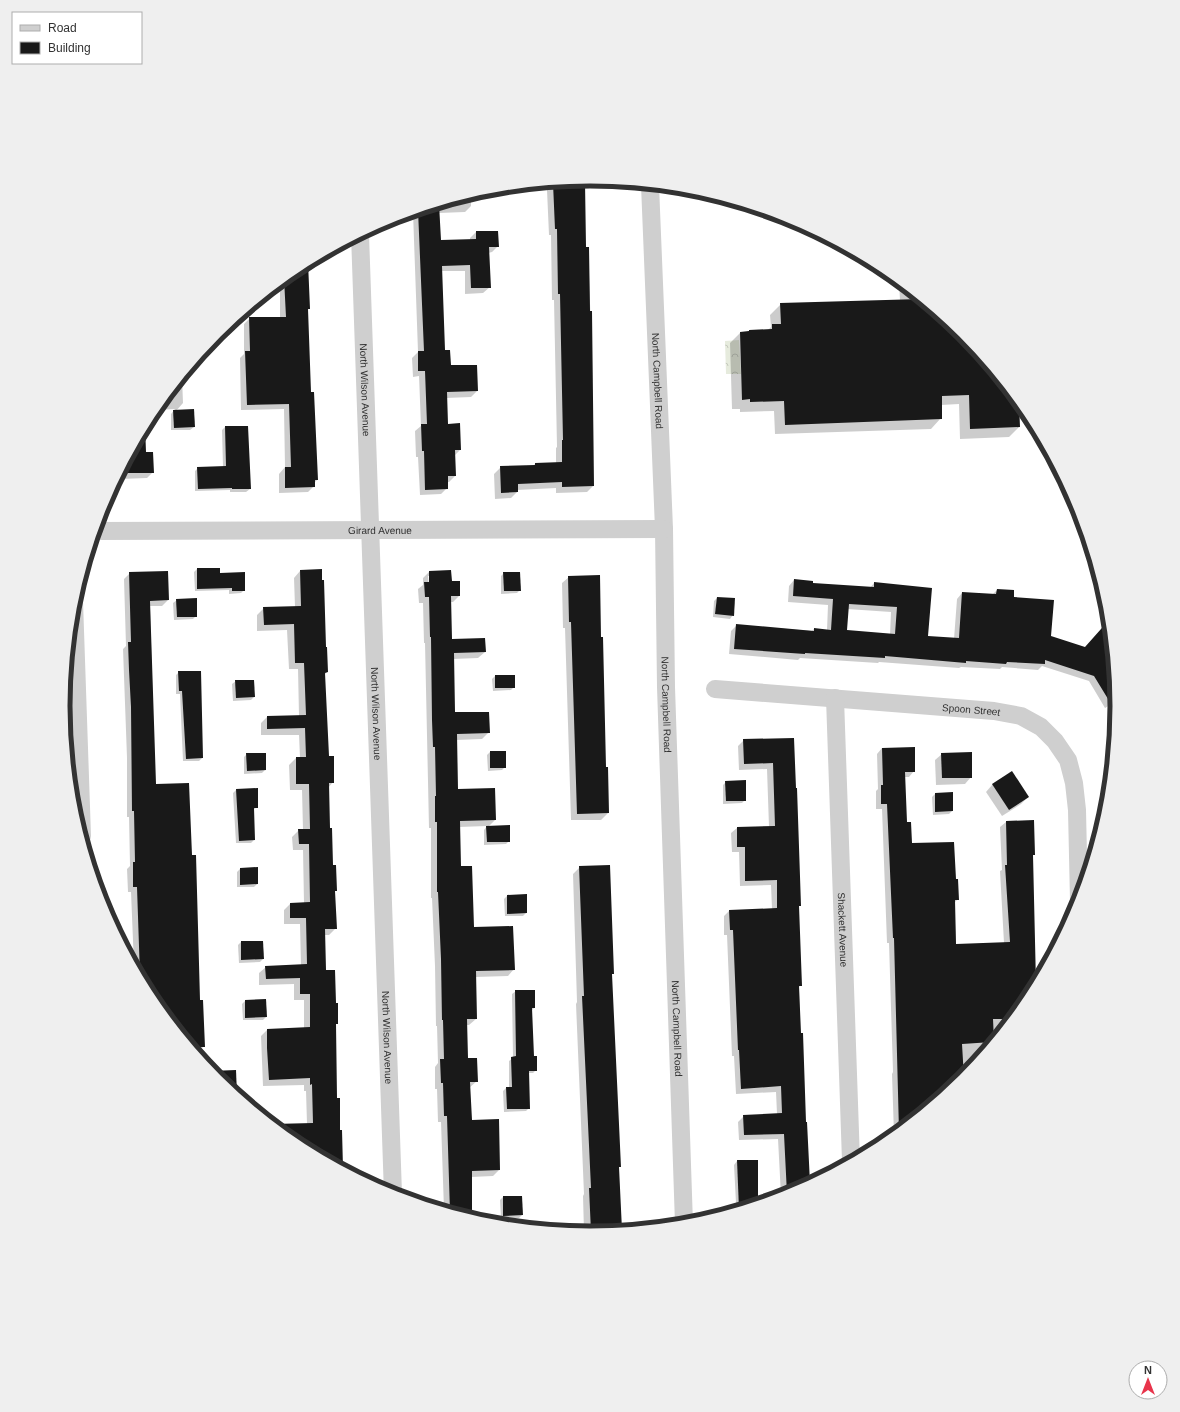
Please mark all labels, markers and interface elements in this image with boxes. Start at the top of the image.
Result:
legend [12,12,142,64]
text: Road [48,21,77,35]
text: Building [48,41,91,55]
street label: North Campbell Road [650,333,665,429]
street label: North Wilson Avenue [358,343,372,437]
street label: Girard Avenue [348,525,412,536]
street label: North Campbell Road [660,657,673,753]
street label: North Wilson Avenue [369,667,383,761]
street label: Spoon Street [942,702,1001,718]
street label: Shackett Avenue [836,892,849,968]
street label: North Campbell Road [670,980,684,1077]
street label: North Wilson Avenue [380,991,394,1085]
north arrow [1128,1360,1168,1400]
text: N [1144,1364,1152,1376]

